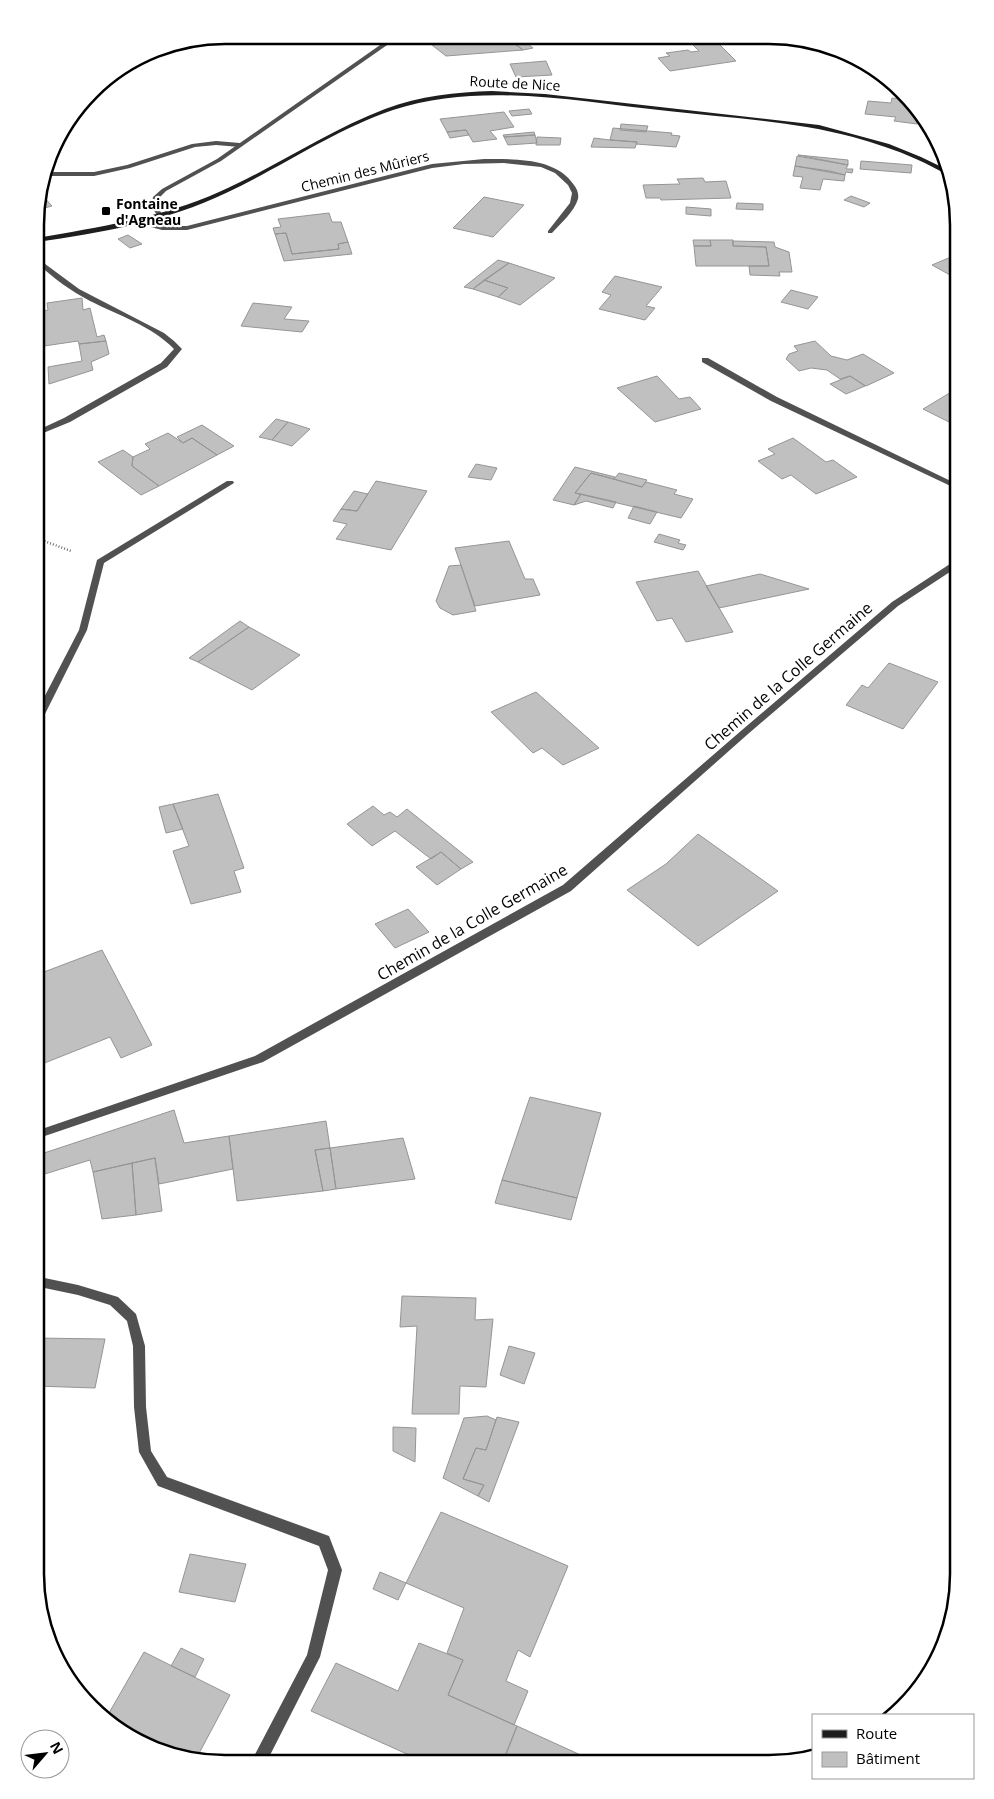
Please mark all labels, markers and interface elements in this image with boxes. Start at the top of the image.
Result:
street label: Route de Nice [469,71,561,95]
street label: Chemin des Mûriers [299,146,431,196]
place label: Fontaine d'Agneau [116,194,181,229]
marker: Fontaine d'Agneau [100,205,112,217]
street label: Chemin de la Colle Germaine [699,597,877,755]
street label: Chemin de la Colle Germaine [373,858,571,986]
legend [812,1714,974,1779]
text: Route [856,1723,897,1743]
north arrow [20,1729,70,1779]
text: N [46,1738,68,1757]
text: Bâtiment [856,1748,920,1768]

